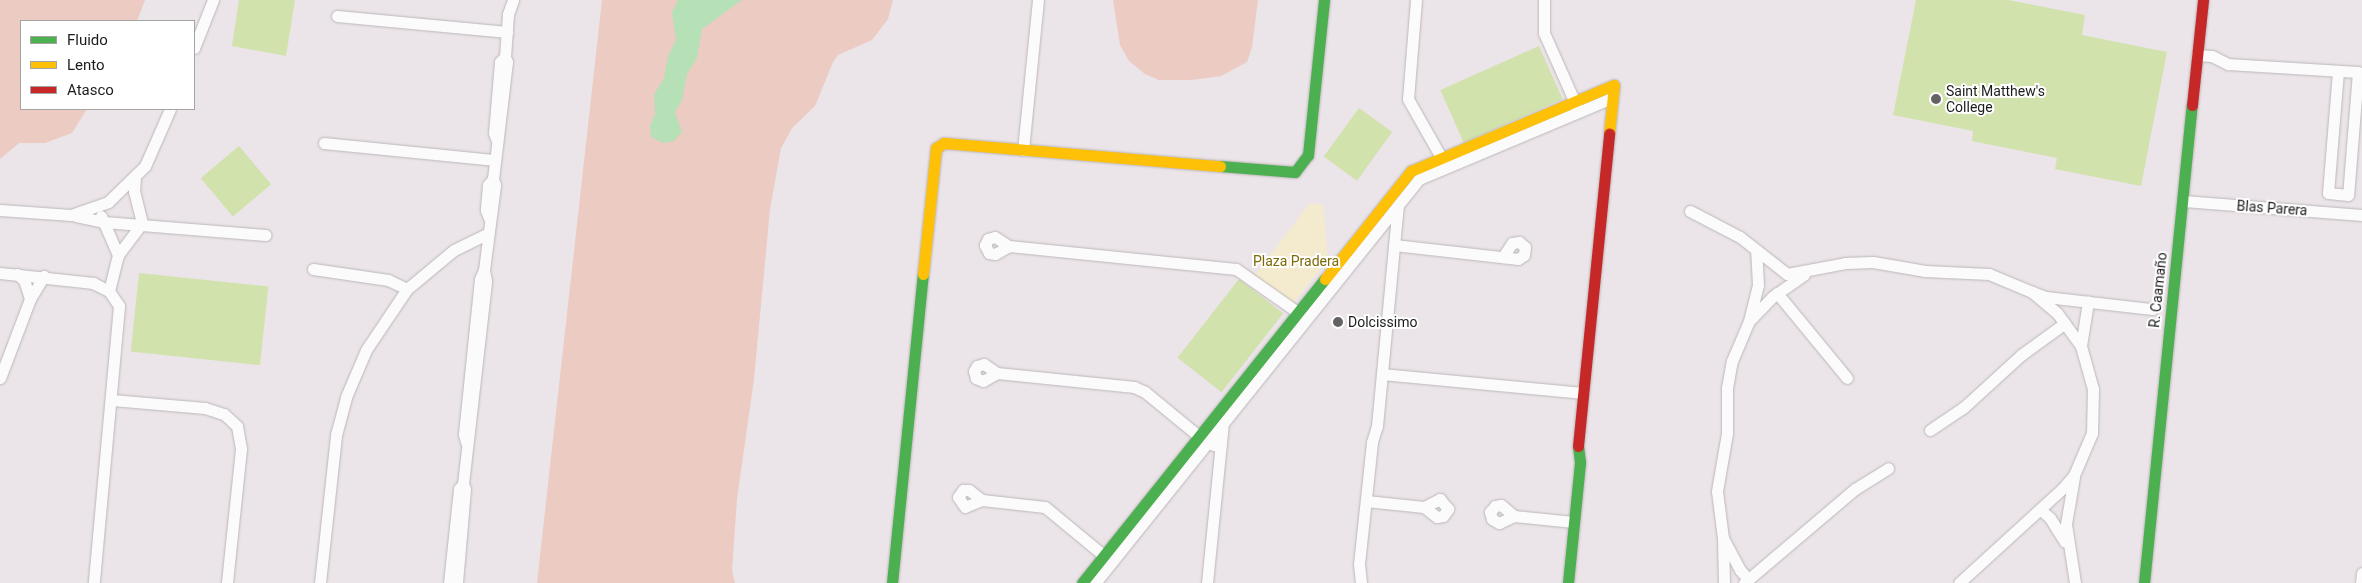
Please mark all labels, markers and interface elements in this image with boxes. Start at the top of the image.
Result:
legend [20,20,195,110]
text: Fluido [67,31,108,49]
text: Lento [67,56,105,74]
text: Atasco [67,81,114,99]
place label: Saint Matthew's College [1946,83,2045,115]
marker: Saint Matthew's College [1930,93,1942,105]
street label: Blas Parera [2236,197,2308,219]
street label: R. Caamaño [2146,251,2170,329]
park label: Plaza Pradera [1253,253,1339,269]
place label: Dolcissimo [1348,314,1417,330]
marker: Dolcissimo [1332,316,1344,328]

